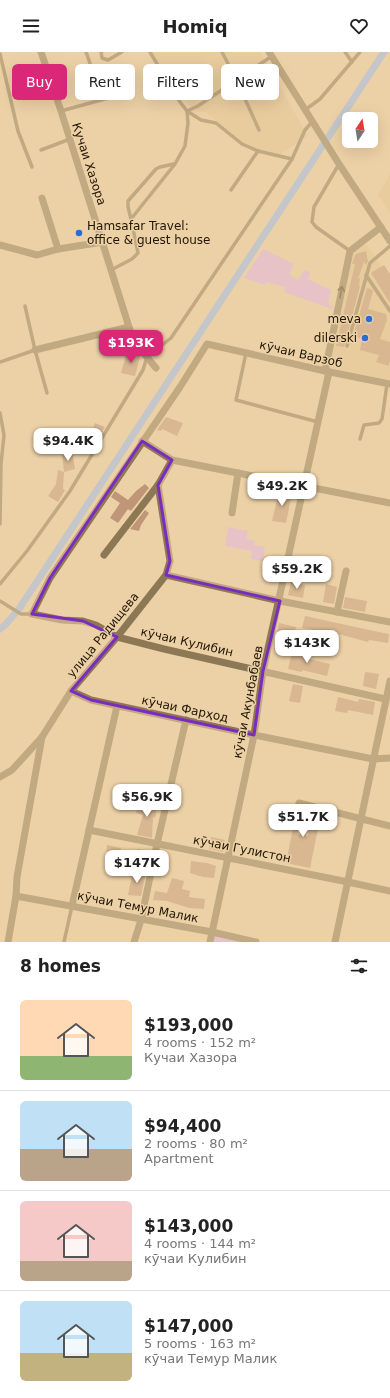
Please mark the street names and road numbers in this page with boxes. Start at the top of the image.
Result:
street label: Кучаи Хазора [69,121,109,207]
street label: кӯчаи Варзоб [258,338,344,370]
street label: улица Радищева [64,590,142,680]
street label: кӯчаи Кулибин [139,625,235,659]
street label: кӯчаи Акунбабаев [230,644,266,760]
street label: кӯчаи Фарҳод [140,693,230,725]
street label: кӯчаи Гулистон [192,833,292,865]
street label: кӯчаи Темур Малик [76,888,200,926]

